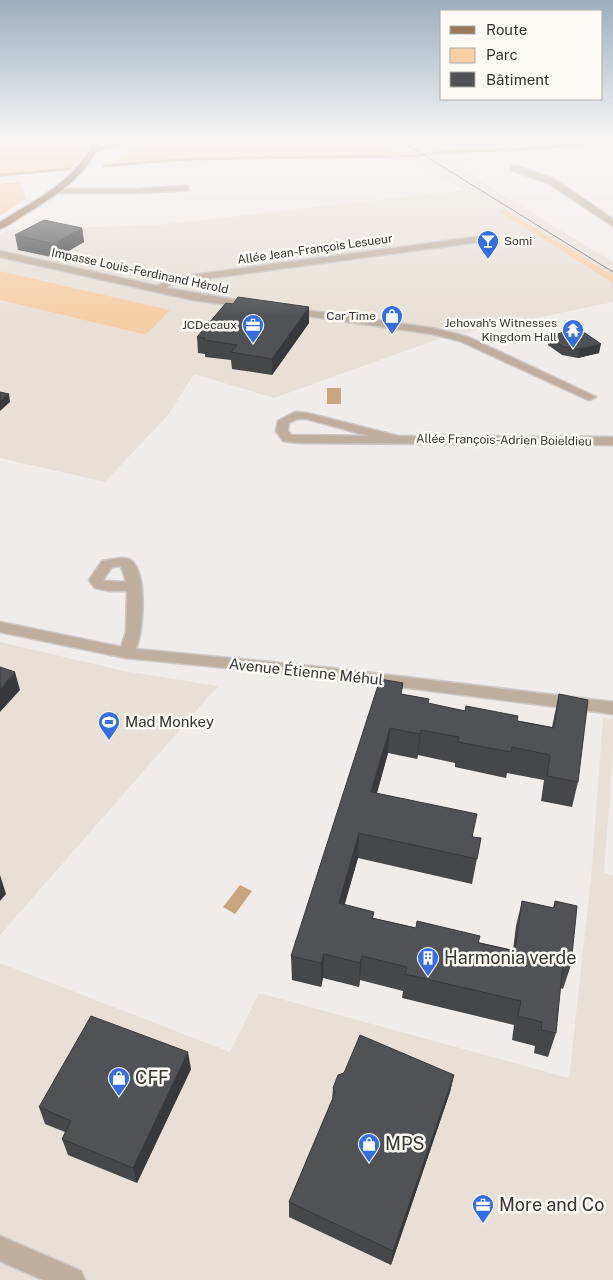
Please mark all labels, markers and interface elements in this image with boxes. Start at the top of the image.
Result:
legend [440,10,603,100]
text: Route [486,21,527,38]
text: Parc [486,46,518,63]
text: Bâtiment [486,71,549,88]
bar icon: Somi [476,229,500,260]
street label: Allée Jean-François Lesueur [236,231,394,267]
place label: Somi [504,234,532,248]
street label: Impasse Louis-Ferdinand Hérold [50,245,230,297]
shop icon: Car Time [380,304,404,335]
place label: Car Time [326,309,376,323]
office icon: JCDecaux [241,313,265,344]
place label: Jehovah's Witnesses Kingdom Hall [445,316,557,344]
place label: JCDecaux [182,318,237,332]
temple icon: Jehovah's Witnesses Kingdom Hall [561,318,585,349]
street label: Allée François-Adrien Boieldieu [416,431,592,449]
street label: Avenue Étienne Méhul [228,655,384,688]
sports icon: Mad Monkey [97,710,121,741]
place label: Mad Monkey [125,713,214,730]
building icon: Harmonia verde [416,946,440,977]
place label: Harmonia verde [444,947,576,968]
shop icon: CFF [107,1066,131,1097]
place label: CFF [135,1067,169,1088]
shop icon: MPS [357,1132,381,1163]
place label: MPS [385,1133,425,1154]
office icon: More and Co [471,1193,495,1224]
place label: More and Co [499,1194,604,1215]

